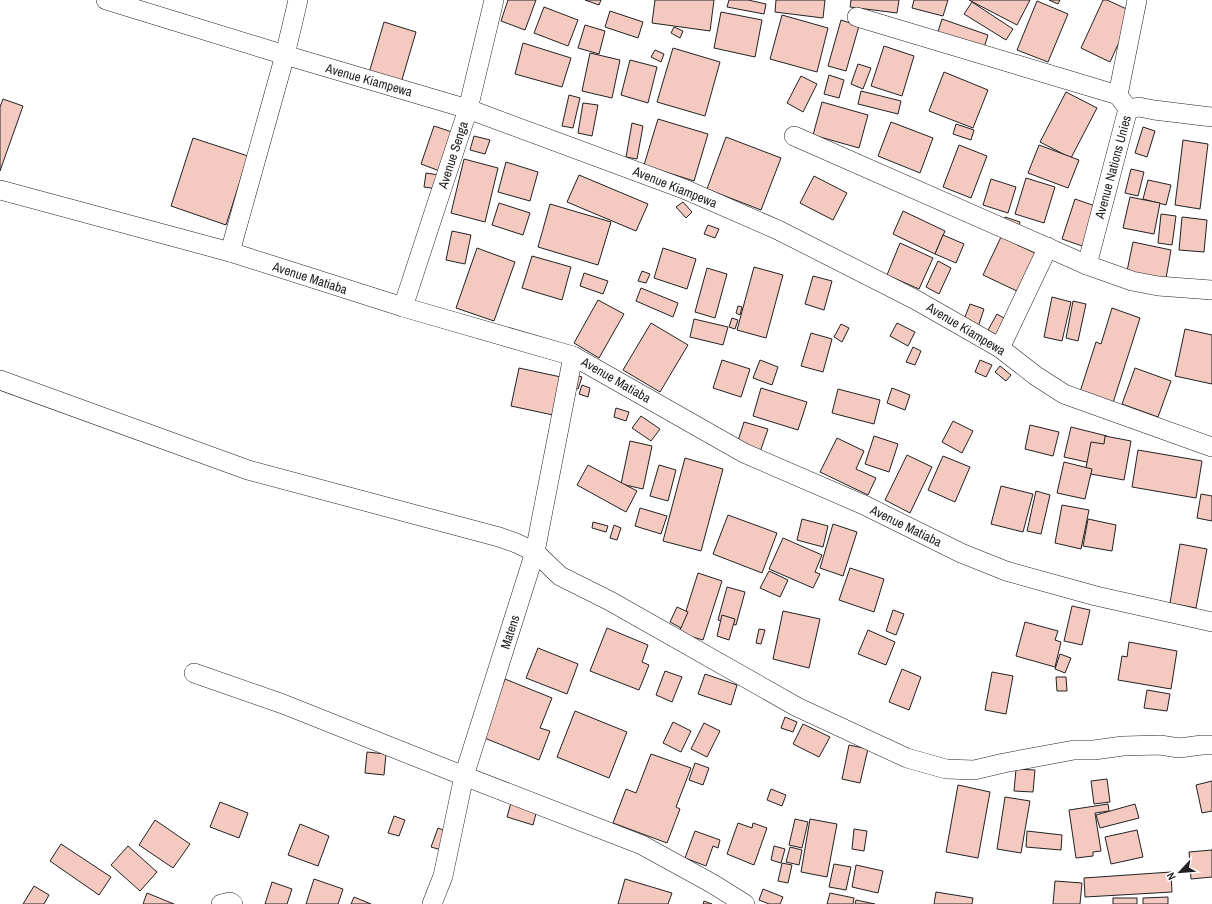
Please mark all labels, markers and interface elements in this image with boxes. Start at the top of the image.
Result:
street label: Avenue Kiampewa [323,59,414,100]
street label: Avenue Nations Unies [1091,113,1135,222]
street label: Avenue Senga [434,119,472,192]
street label: Avenue Kiampewa [629,162,720,212]
street label: Avenue Matiaba [270,258,350,298]
street label: Avenue Kiampewa [922,298,1009,359]
street label: Avenue Matiaba [577,353,654,407]
street label: Avenue Matiaba [867,501,945,551]
street label: Matens [497,613,523,651]
north arrow [1160,852,1200,892]
text: N [1163,870,1179,882]

